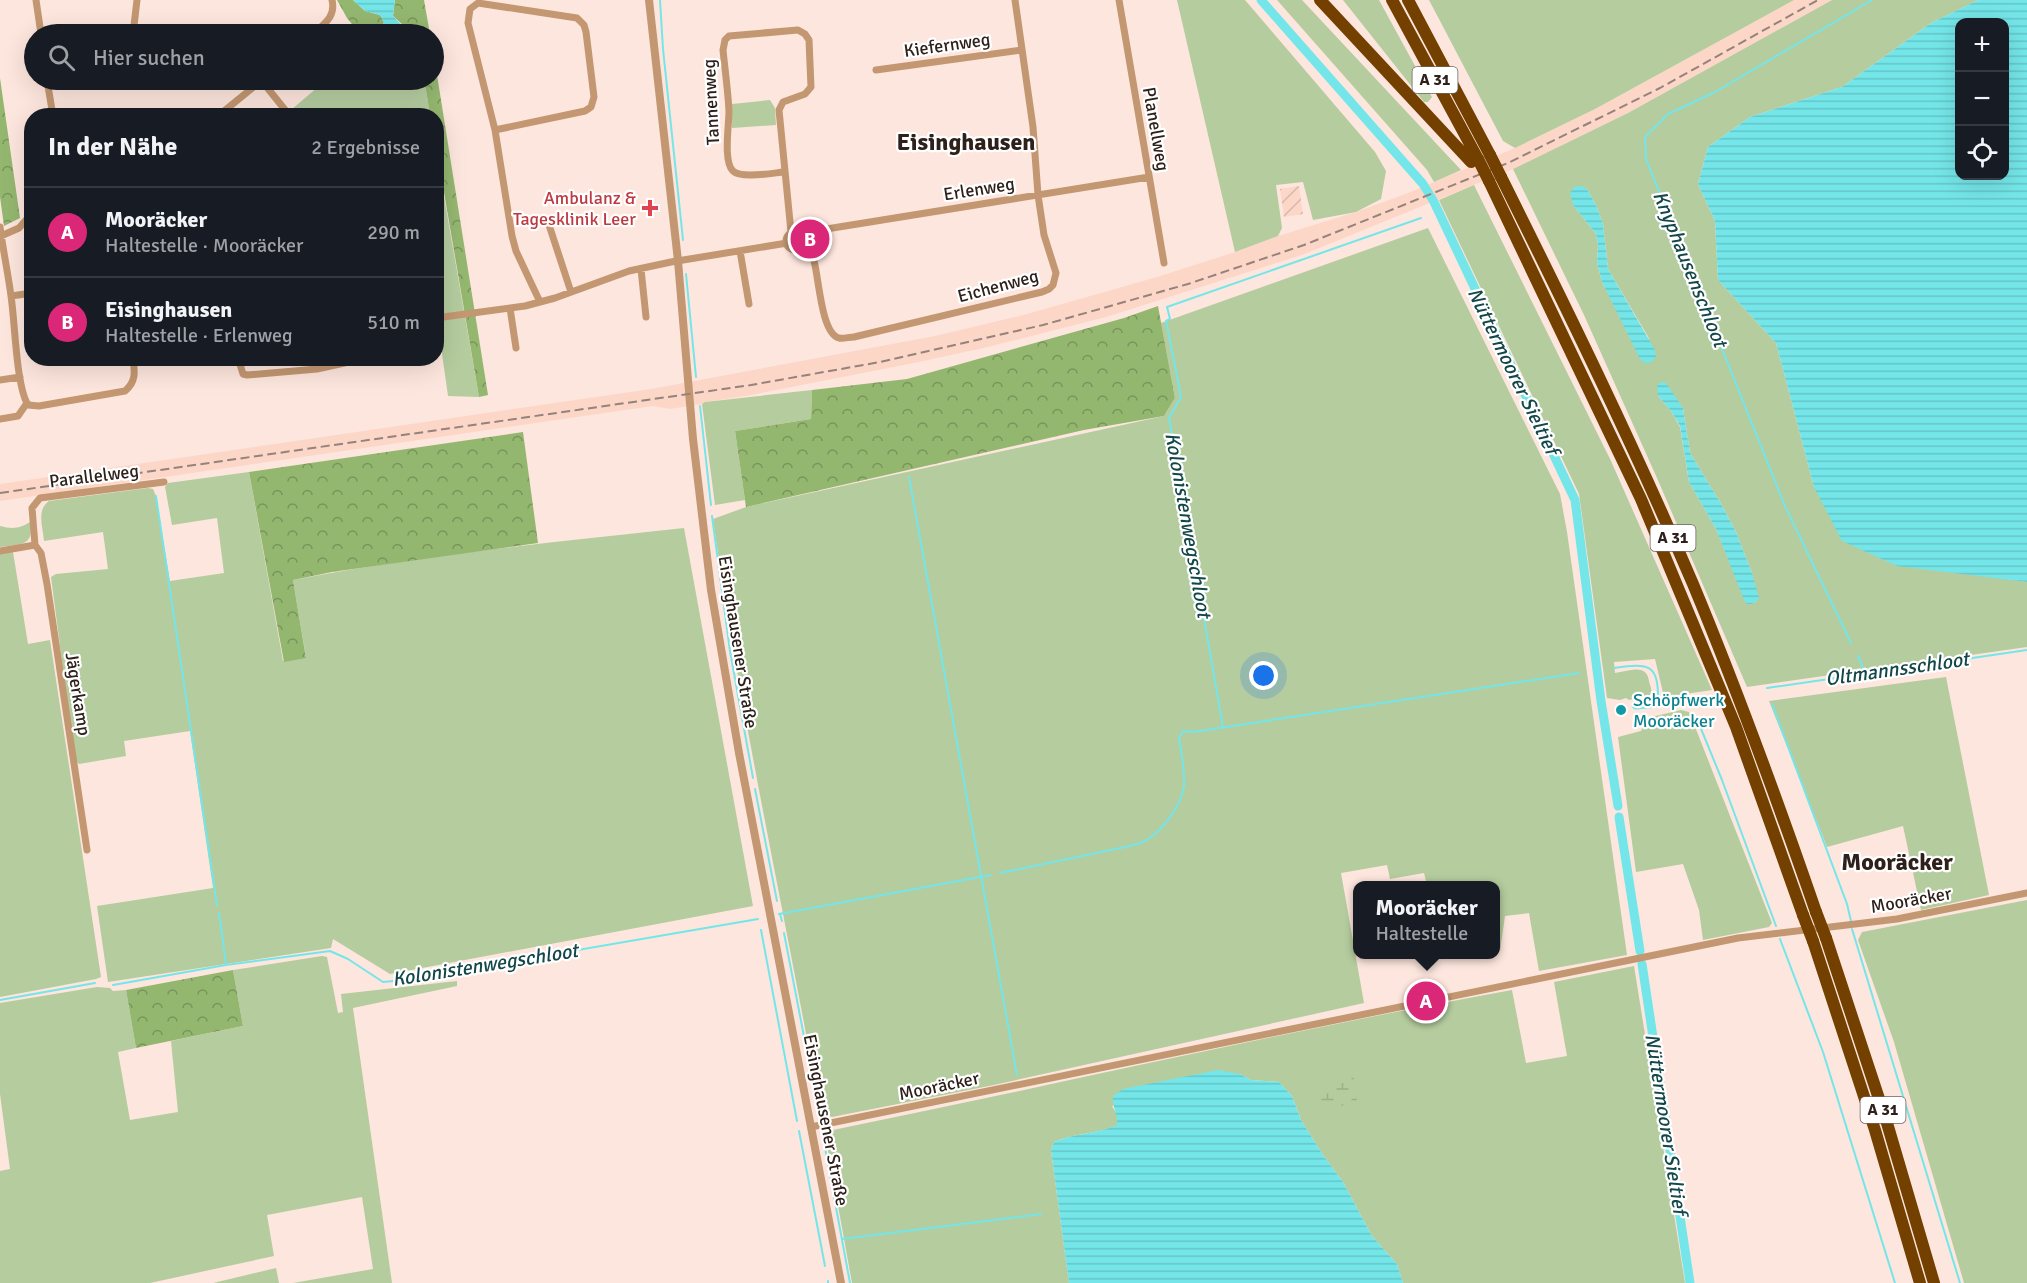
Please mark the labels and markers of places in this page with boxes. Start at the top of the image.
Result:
place label: Ambulanz & Tagesklinik Leer [513,187,636,230]
marker: Ambulanz & Tagesklinik Leer [641,199,659,217]
pin: B [790,216,830,262]
place label: Schöpfwerk Mooräcker [1633,689,1724,732]
marker: Schöpfwerk Mooräcker [1614,703,1628,717]
pin: A [1406,978,1446,1024]

